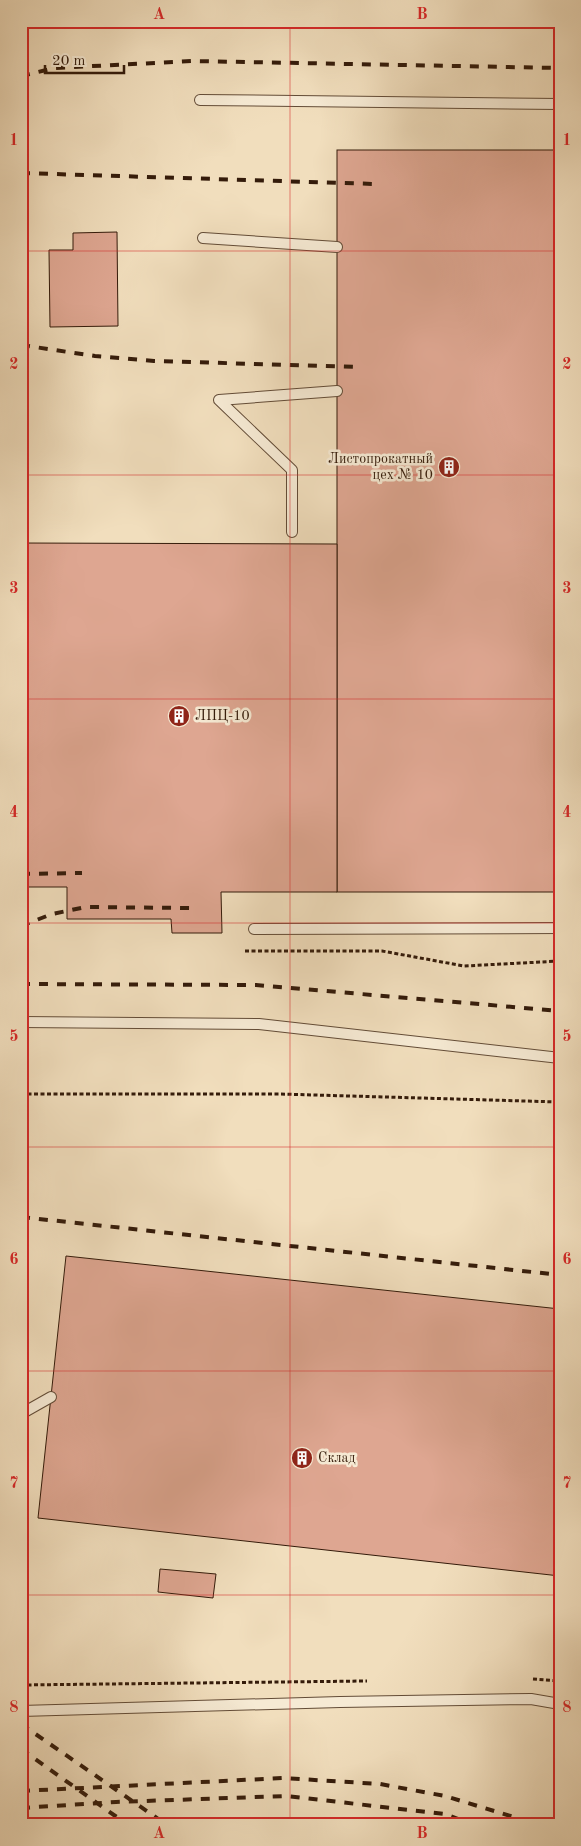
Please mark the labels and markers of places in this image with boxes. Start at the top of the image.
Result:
place label: Листопрокатный цех № 10 [328,452,433,482]
building icon: Листопрокатный цех № 10 [437,455,461,479]
building icon: ЛПЦ-10 [167,704,191,728]
place label: ЛПЦ-10 [195,709,250,723]
building icon: Склад [290,1446,314,1470]
place label: Склад [318,1451,355,1465]

